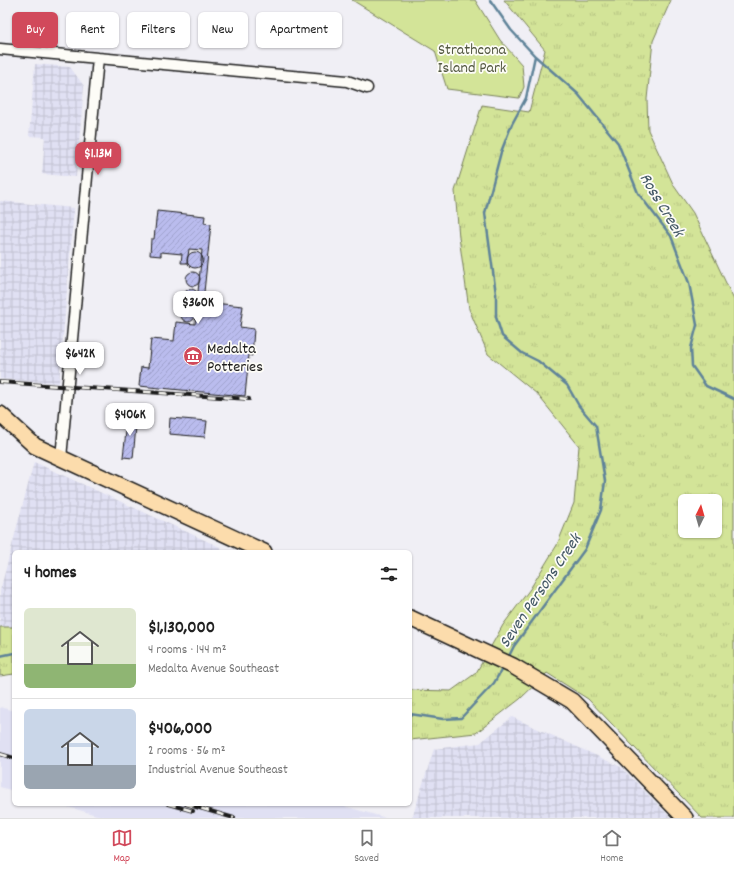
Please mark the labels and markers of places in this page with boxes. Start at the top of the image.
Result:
pin: $1.13M [65,142,131,176]
pin: $360K [170,291,226,325]
place label: Medalta Potteries [207,338,263,379]
pin: $642K [52,342,108,376]
museum icon: Medalta Potteries [182,345,204,367]
pin: $406K [102,403,158,437]

